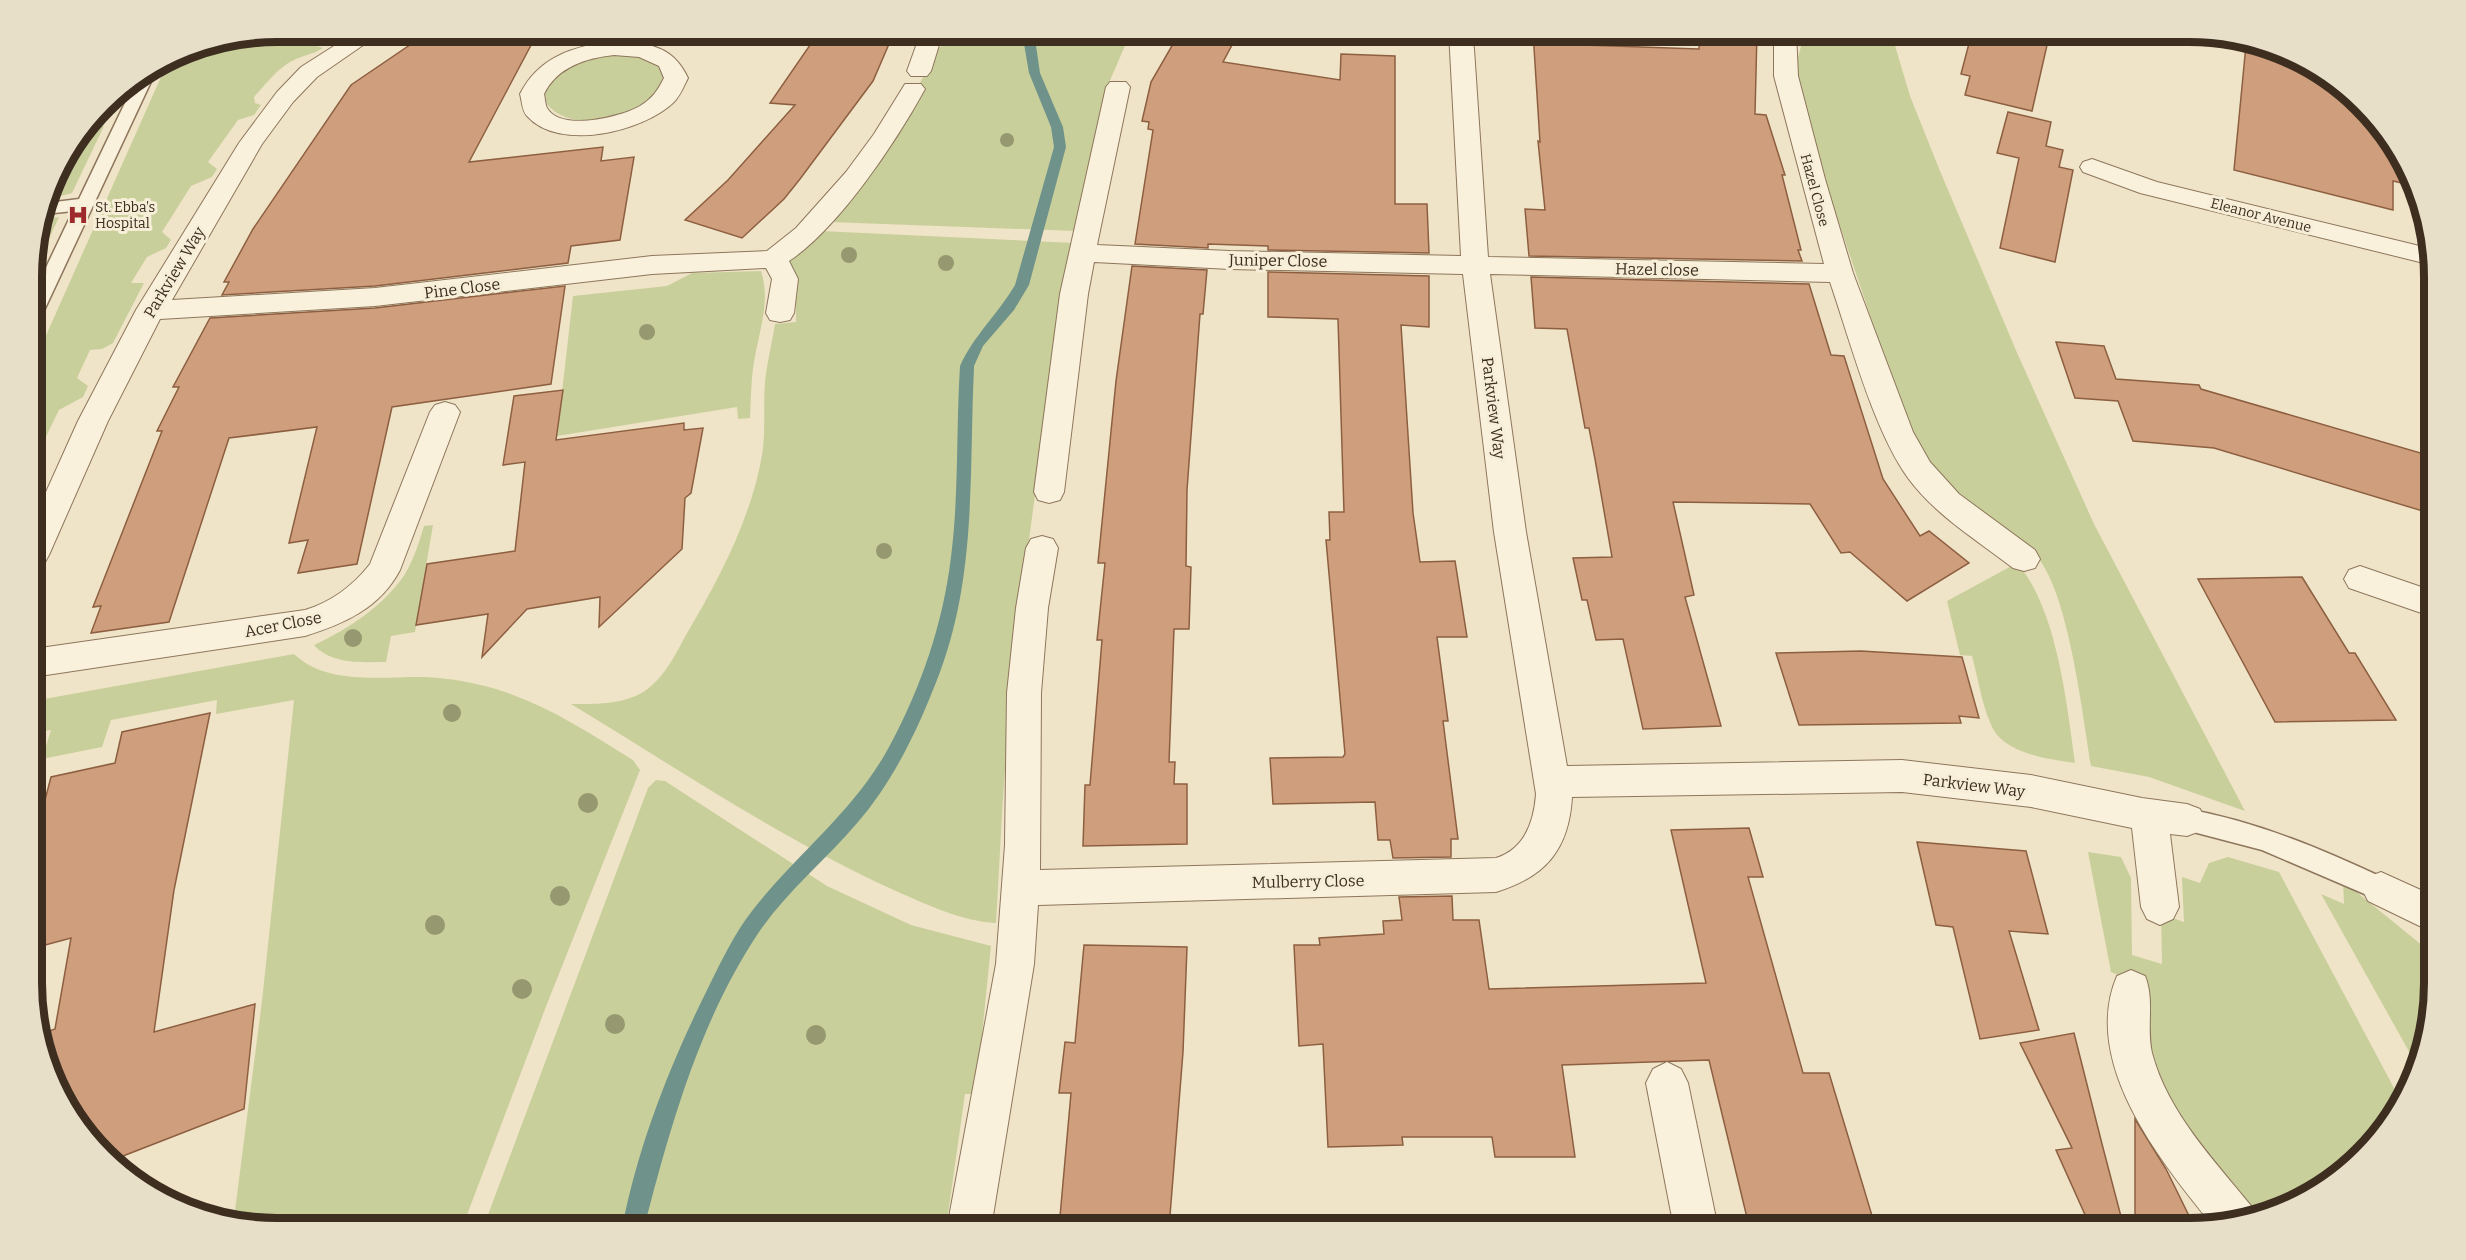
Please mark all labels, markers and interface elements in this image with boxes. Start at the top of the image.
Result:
street label: Hazel Close [1797,152,1832,228]
street label: Eleanor Avenue [2209,195,2313,236]
place label: St. Ebba's Hospital [95,199,155,232]
hospital icon: St. Ebba's Hospital [66,203,90,227]
street label: Parkview Way [140,223,209,321]
street label: Juniper Close [1228,250,1327,271]
street label: Hazel close [1615,259,1699,280]
street label: Pine Close [423,274,501,303]
street label: Parkview Way [1478,356,1509,461]
street label: Acer Close [243,608,323,641]
street label: Parkview Way [1922,770,2027,801]
street label: Mulberry Close [1252,871,1365,892]

